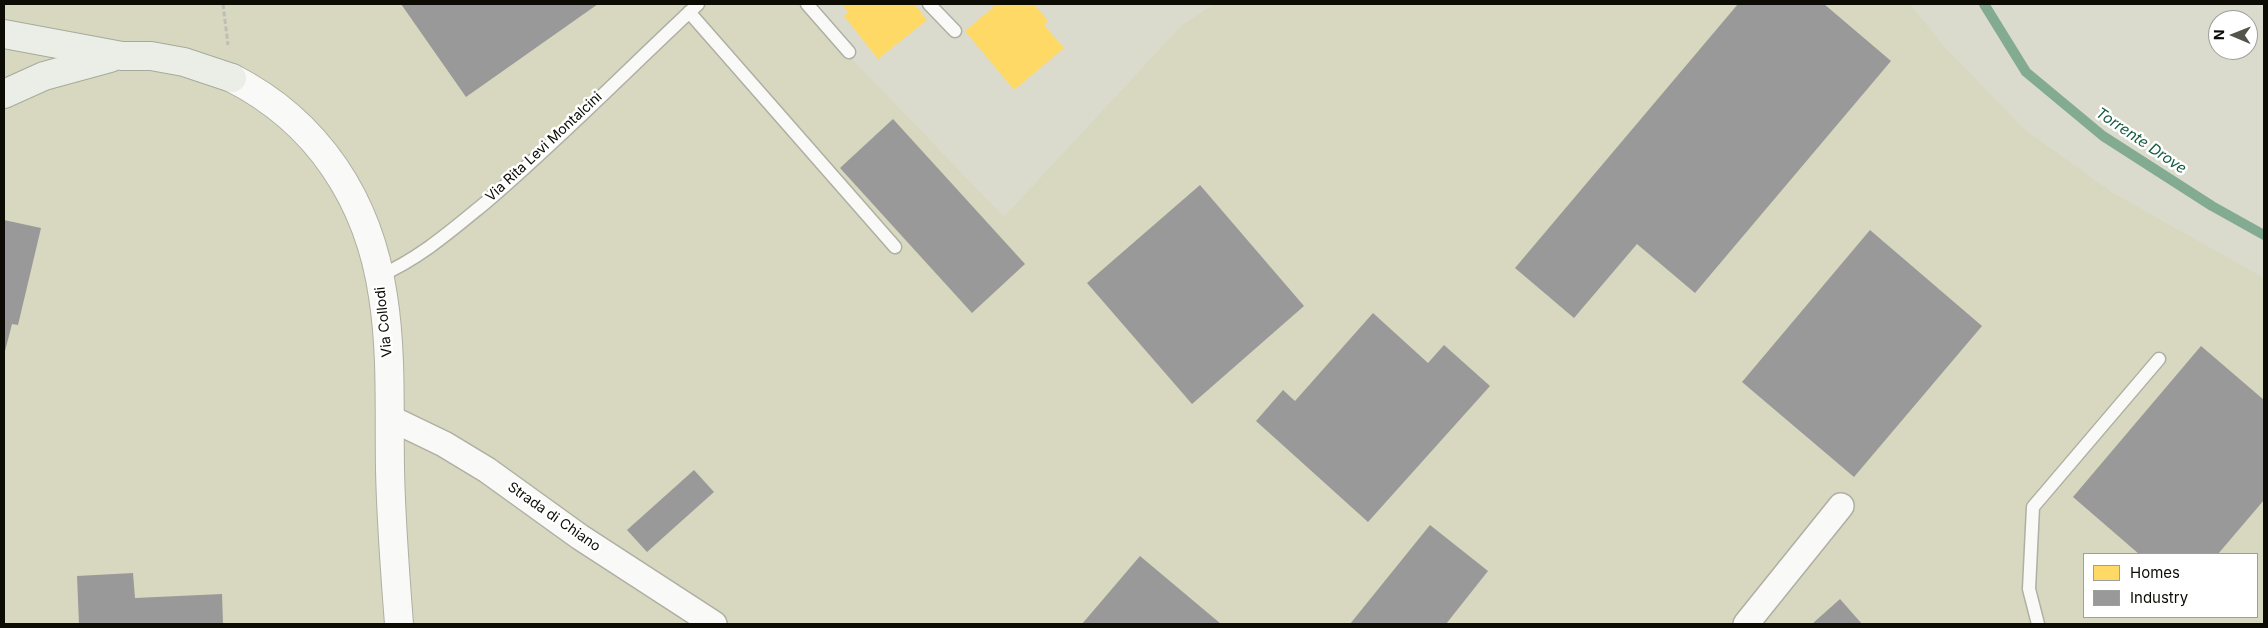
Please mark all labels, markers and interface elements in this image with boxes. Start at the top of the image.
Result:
north arrow [2208,10,2258,60]
text: N [2210,29,2227,40]
street label: Via Rita Levi Montalcini [482,89,606,205]
water label: Torrente Drove [2092,104,2190,178]
street label: Via Collodi [372,286,396,358]
street label: Strada di Chiano [504,479,604,555]
legend [2083,553,2258,618]
text: Homes [2130,563,2180,582]
text: Industry [2130,588,2188,607]

